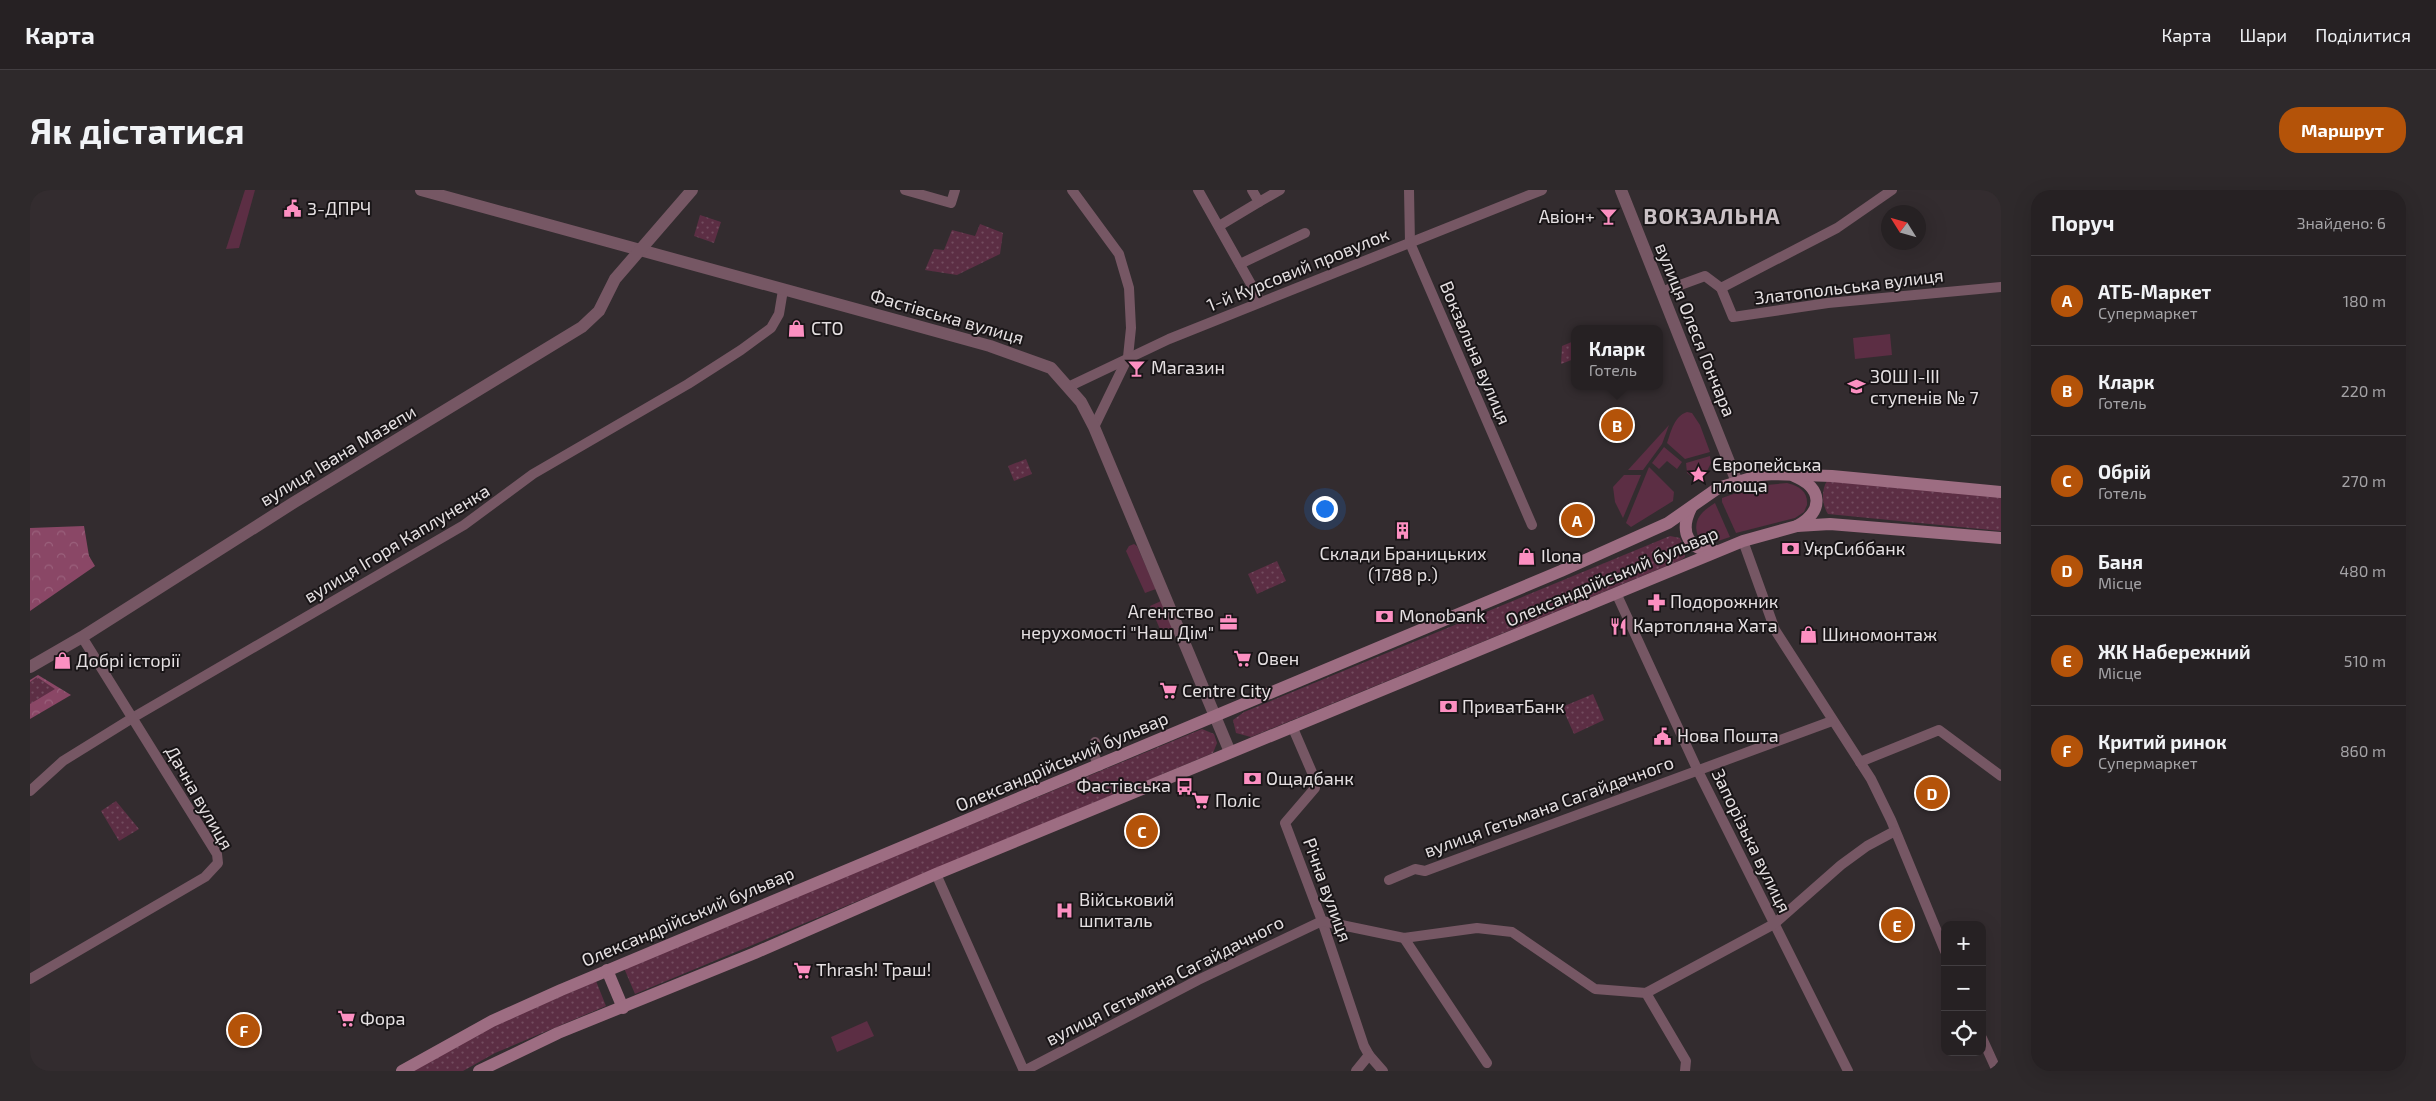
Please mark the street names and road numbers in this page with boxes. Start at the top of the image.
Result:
street label: 1-й Курсовий провулок [1203,222,1392,316]
street label: вулиця Олеся Гончара [1651,239,1741,420]
street label: Златопольська вулиця [1753,263,1945,309]
street label: Вокзальна вулиця [1436,278,1516,428]
street label: Фастівська вулиця [868,284,1027,348]
street label: вулиця Івана Мазепи [255,400,420,510]
street label: вулиця Ігоря Каплуненка [300,479,493,607]
street label: Олександрійський бульвар [1502,521,1721,631]
street label: Олександрійський бульвар [952,706,1171,816]
street label: Дачна вулиця [161,742,238,853]
street label: вулиця Гетьмана Сагайдачного [1421,751,1676,862]
street label: Запорізька вулиця [1708,765,1796,916]
street label: Річна вулиця [1299,835,1357,945]
street label: Олександрійський бульвар [578,861,797,971]
street label: вулиця Гетьмана Сагайдачного [1042,910,1287,1050]

